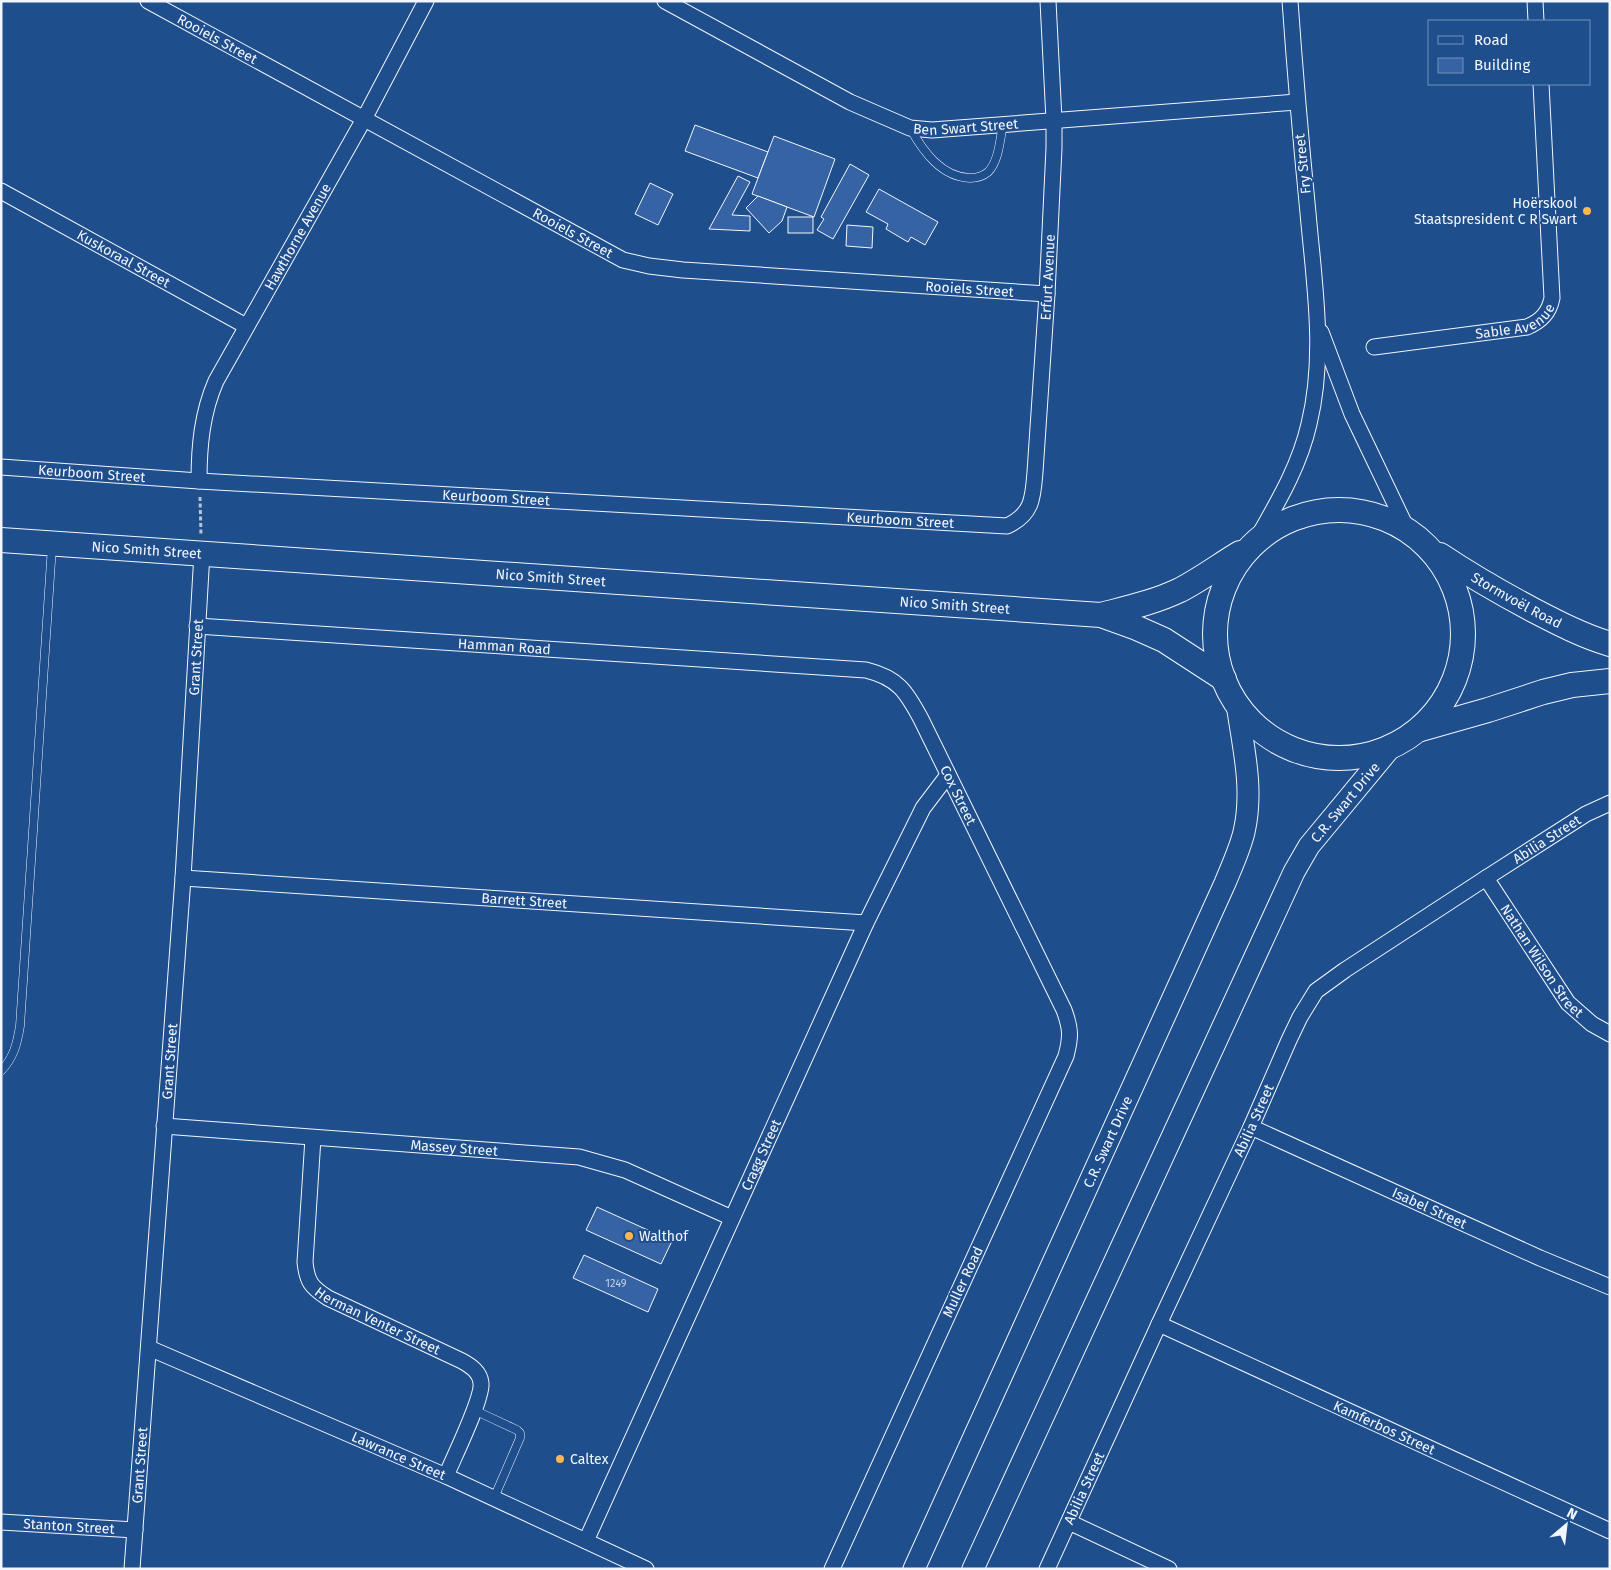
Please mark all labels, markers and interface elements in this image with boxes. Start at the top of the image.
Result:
street label: Rooiels Street [174,10,261,68]
legend [1428,20,1591,85]
text: Road [1474,31,1509,49]
text: Building [1474,56,1530,74]
street label: Ben Swart Street [912,115,1020,139]
street label: Fry Street [1291,132,1315,195]
street label: Hawthorne Avenue [261,180,334,293]
place label: Hoërskool Staatspresident C R Swart [1414,195,1578,228]
street label: Rooiels Street [530,204,617,262]
marker: Hoërskool Staatspresident C R Swart [1581,205,1593,217]
street label: Kuskoraal Street [74,226,174,292]
street label: Erfurt Avenue [1037,234,1058,321]
street label: Rooiels Street [925,277,1015,300]
street label: Sable Avenue [1474,301,1558,342]
street label: Keurboom Street [37,461,147,486]
street label: Keurboom Street [442,486,551,509]
street label: Keurboom Street [846,509,956,532]
street label: Nico Smith Street [91,538,203,562]
street label: Nico Smith Street [495,565,607,590]
street label: Stormvoël Road [1468,568,1565,632]
street label: Nico Smith Street [899,593,1011,617]
street label: Grant Street [185,618,207,696]
street label: Hamman Road [457,635,551,658]
street label: C.R. Swart Drive [1307,759,1383,846]
street label: Cox Street [937,762,981,828]
street label: Abilia Street [1509,811,1585,867]
street label: Barrett Street [481,889,569,912]
street label: Nathan Wilson Street [1497,901,1588,1022]
street label: Grant Street [158,1022,181,1100]
street label: Abilia Street [1230,1081,1278,1159]
street label: C.R. Swart Drive [1079,1093,1136,1190]
street label: Cragg Street [737,1116,785,1193]
street label: Massey Street [410,1136,499,1159]
street label: Isabel Street [1390,1184,1470,1233]
place label: Walthof [639,1228,689,1245]
marker: Walthof [623,1230,635,1242]
street label: Muller Road [939,1244,987,1320]
house number: 1249 [605,1277,627,1290]
street label: Herman Venter Street [312,1283,444,1359]
street label: Kamferbos Street [1331,1397,1439,1459]
street label: Grant Street [128,1426,151,1504]
street label: Lawrance Street [349,1428,449,1484]
street label: Abilia Street [1060,1448,1108,1527]
place label: Caltex [570,1451,609,1468]
marker: Caltex [554,1453,566,1465]
north arrow [1541,1500,1591,1550]
text: N [1564,1504,1580,1524]
street label: Stanton Street [23,1515,116,1537]

